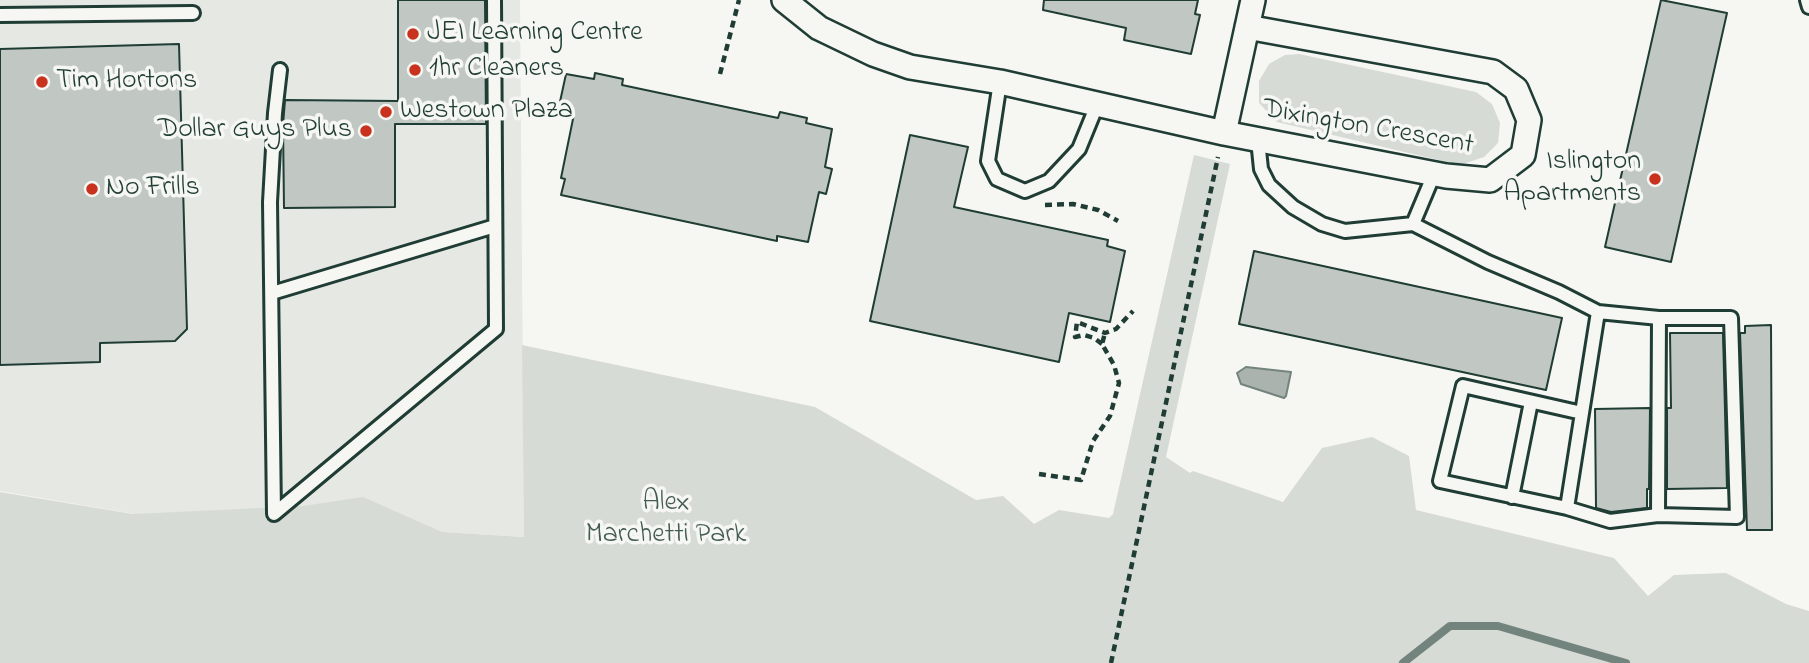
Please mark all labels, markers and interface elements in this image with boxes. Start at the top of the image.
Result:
place label: JEI Learning Centre [427,17,643,51]
marker: JEI Learning Centre [405,26,421,42]
place label: 1hr Cleaners [429,53,564,87]
marker: 1hr Cleaners [407,62,423,78]
place label: Tim Hortons [56,65,197,99]
marker: Tim Hortons [34,74,50,90]
street label: Dixington Crescent [1260,94,1476,164]
place label: Westown Plaza [400,95,573,129]
marker: Westown Plaza [378,104,394,120]
place label: Dollar Guys Plus [158,114,352,148]
marker: Dollar Guys Plus [358,123,374,139]
place label: Islington Apartments [1504,146,1641,212]
marker: Islington Apartments [1647,171,1663,187]
place label: No Frills [106,172,200,206]
marker: No Frills [84,181,100,197]
park label: Alex Marchetti Park [586,487,746,553]

